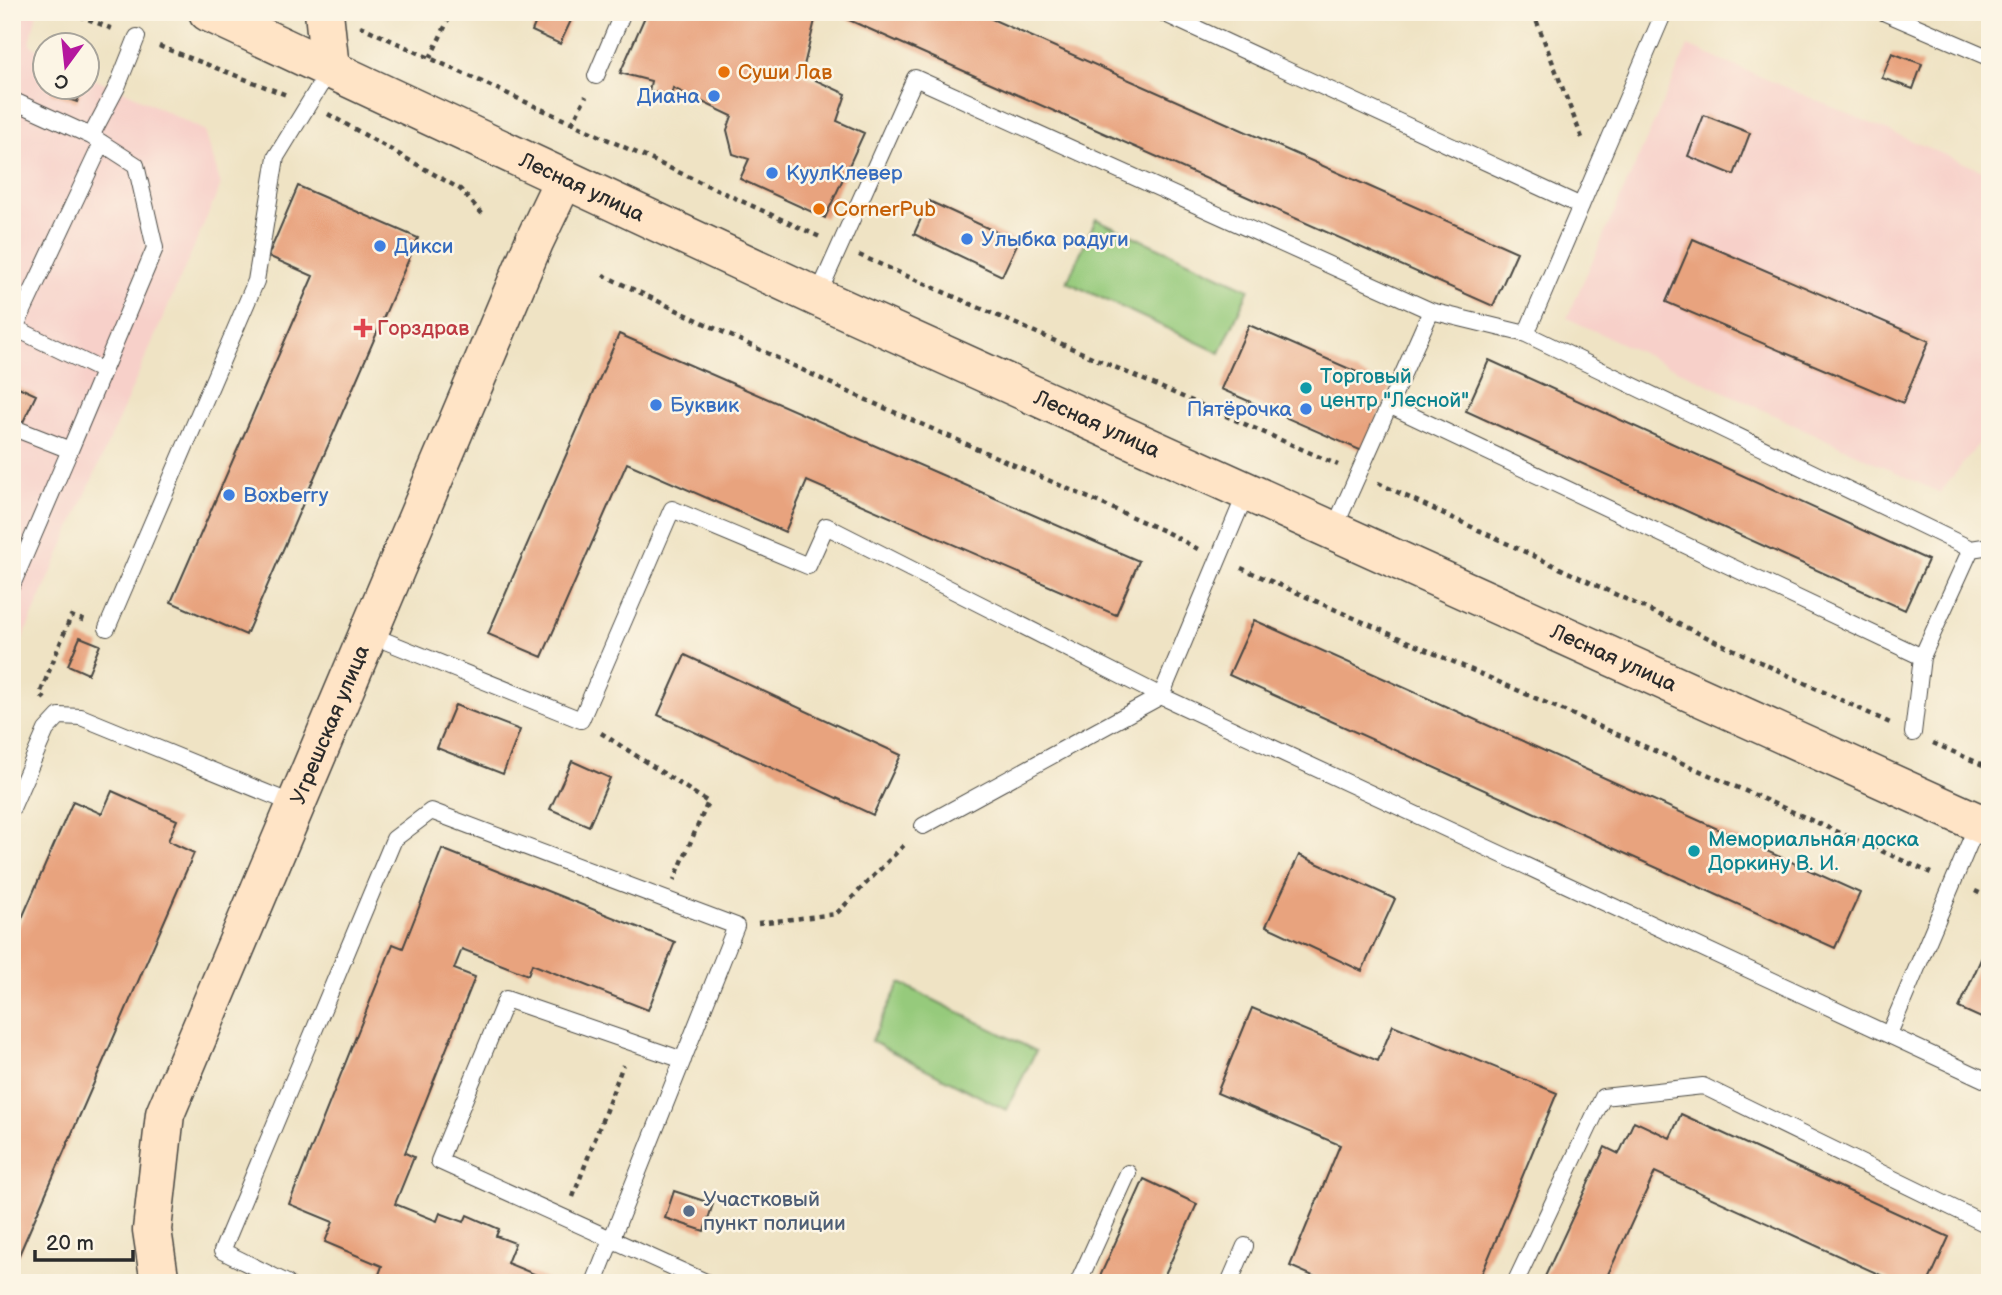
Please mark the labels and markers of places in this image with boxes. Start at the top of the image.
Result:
place label: Суши Лав [738,60,832,85]
marker: Суши Лав [716,64,732,80]
place label: Диана [637,84,701,109]
marker: Диана [706,88,722,104]
place label: КуулКлевер [786,161,903,186]
marker: КуулКлевер [764,165,780,181]
place label: CornerPub [833,197,936,222]
marker: CornerPub [811,201,827,217]
place label: Улыбка радуги [981,227,1129,252]
marker: Улыбка радуги [959,231,975,247]
place label: Дикси [394,234,453,259]
marker: Дикси [372,238,388,254]
place label: Горздрав [377,316,469,341]
marker: Горздрав [355,320,371,336]
place label: Торговый центр "Лесной" [1320,364,1469,413]
marker: Торговый центр "Лесной" [1298,380,1314,396]
place label: Буквик [670,393,739,418]
marker: Буквик [648,397,664,413]
place label: Пятёрочка [1187,397,1293,422]
marker: Пятёрочка [1298,401,1314,417]
place label: Boxberry [243,483,329,508]
marker: Boxberry [221,487,237,503]
place label: Мемориальная доска Доркину В. И. [1708,827,1920,876]
marker: Мемориальная доска Доркину В. И. [1686,843,1702,859]
place label: Участковый пункт полиции [703,1187,846,1236]
marker: Участковый пункт полиции [681,1203,697,1219]

